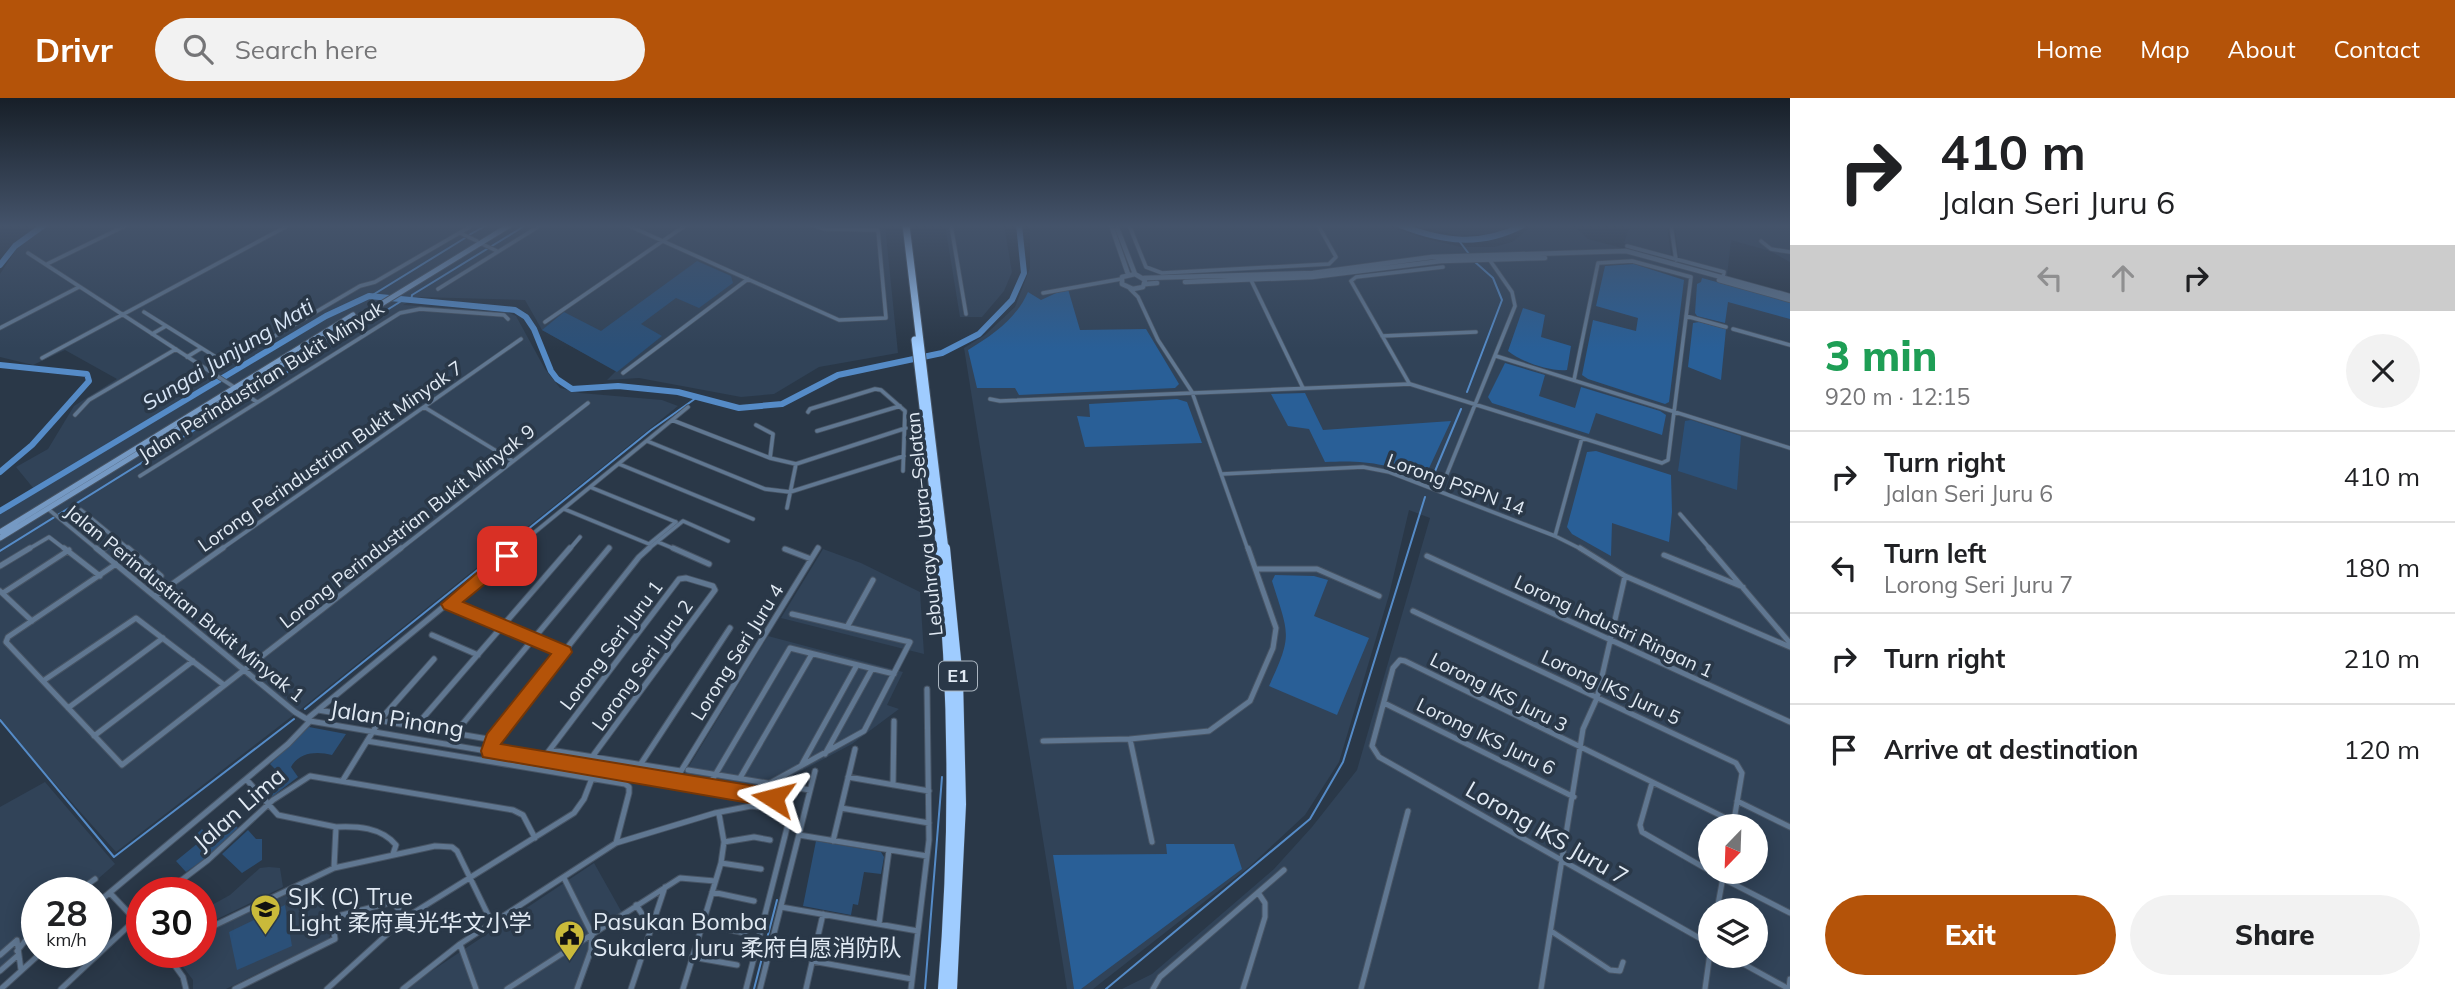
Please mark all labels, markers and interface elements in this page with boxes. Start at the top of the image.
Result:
search box [155,18,645,81]
text: Drivr [35,29,113,70]
icon: search [179,30,217,68]
text: Search here [235,33,378,66]
text: Home [2036,34,2102,64]
text: Map [2140,34,2190,64]
text: About [2228,34,2296,64]
text: Contact [2334,34,2420,64]
text: 410 m [1940,121,2086,182]
icon: right [1825,126,1916,217]
text: Jalan Seri Juru 6 [1940,182,2175,222]
icon: left [2031,259,2069,297]
icon: ahead [2104,259,2142,297]
icon: right [2177,259,2215,297]
water label: Sungai Junjung Mati [137,292,319,416]
street label: Jalan Perindustrian Bukit Minyak [134,295,388,467]
text: 3 min [1825,329,1938,382]
button: close [2346,334,2420,408]
street label: Lorong Perindustrian Bukit Minyak 7 [193,355,467,557]
text: 920 m · 12:15 [1825,382,1970,411]
street label: Lebuhraya Utara–Selatan [900,411,948,637]
street label: Lorong Perindustrian Bukit Minyak 9 [275,419,539,633]
text: Turn right [1884,446,2005,479]
street label: Lorong PSPN 14 [1384,448,1528,520]
icon: right [1825,458,1863,496]
text: 410 m [2344,460,2420,493]
text: Jalan Seri Juru 6 [1884,479,2053,508]
street label: Jalan Perindustrian Bukit Minyak 1 [61,499,309,707]
pin [477,526,537,586]
icon: arrive [488,537,526,575]
text: Turn left [1884,537,1986,570]
icon: left [1825,549,1863,587]
text: 180 m [2344,551,2420,584]
street label: Lorong Industri Ringan 1 [1511,569,1717,683]
text: Lorong Seri Juru 7 [1884,570,2073,599]
street label: Lorong Seri Juru 1 [554,575,668,715]
street label: Lorong Seri Juru 4 [685,579,789,725]
street label: Lorong Seri Juru 2 [586,595,698,735]
icon: right [1825,640,1863,678]
text: Turn right [1884,642,2005,675]
text: 210 m [2344,642,2420,675]
street label: Lorong IKS Juru 5 [1538,644,1684,730]
street label: Lorong IKS Juru 3 [1426,647,1572,737]
road number: E1 [939,662,977,690]
street label: Lorong IKS Juru 6 [1413,692,1559,780]
street label: Jalan Pinang [328,694,466,743]
icon: arrive [1825,731,1863,769]
text: Arrive at destination [1884,733,2139,766]
text: 120 m [2344,733,2420,766]
street label: Jalan Lima [187,761,291,856]
position arrow [736,761,810,835]
street label: Lorong IKS Juru 7 [1461,774,1634,891]
north arrow [1698,814,1768,884]
map controls [1698,814,1768,968]
speed limit sign: 30 [126,877,217,968]
place label: SJK (C) True Light 柔府真光华文小学 [288,882,531,937]
text: 28 [45,891,88,935]
school or university icon: SJK (C) True Light 柔府真光华文小学 [248,893,282,937]
button: Exit [1825,895,2116,975]
button: Share [2130,895,2420,975]
button: layers [1698,898,1768,968]
place label: Pasukan Bomba Sukalera Juru 柔府自愿消防队 [593,907,902,962]
public building icon: Pasukan Bomba Sukalera Juru 柔府自愿消防队 [553,918,587,962]
text: km/h [46,928,87,951]

